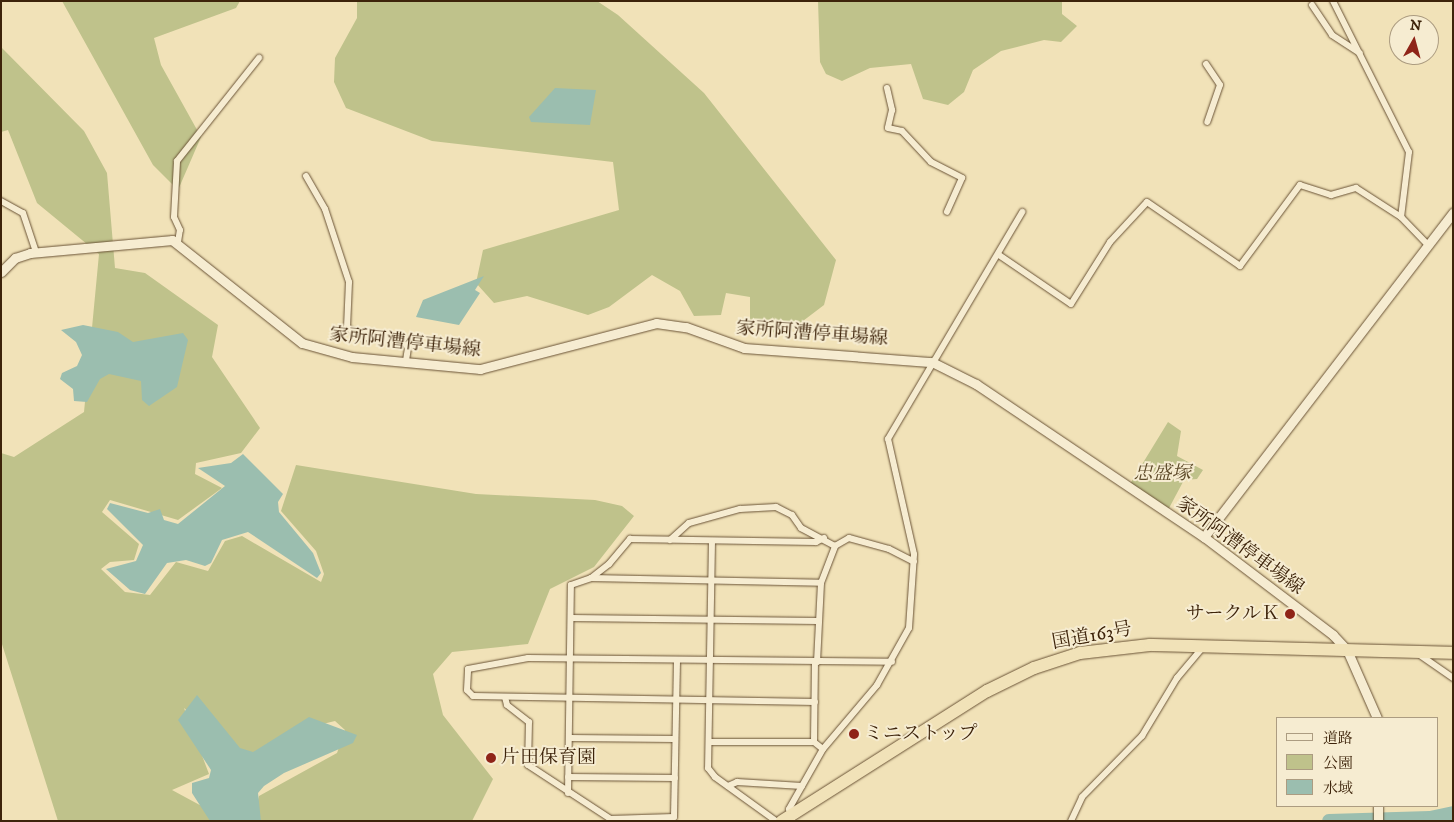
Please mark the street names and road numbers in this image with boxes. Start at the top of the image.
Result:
street label: 家所阿漕停車場線 [735,317,889,351]
street label: 家所阿漕停車場線 [328,324,482,362]
street label: 家所阿漕停車場線 [1172,492,1308,600]
street label: 国道163号 [1050,618,1134,654]

